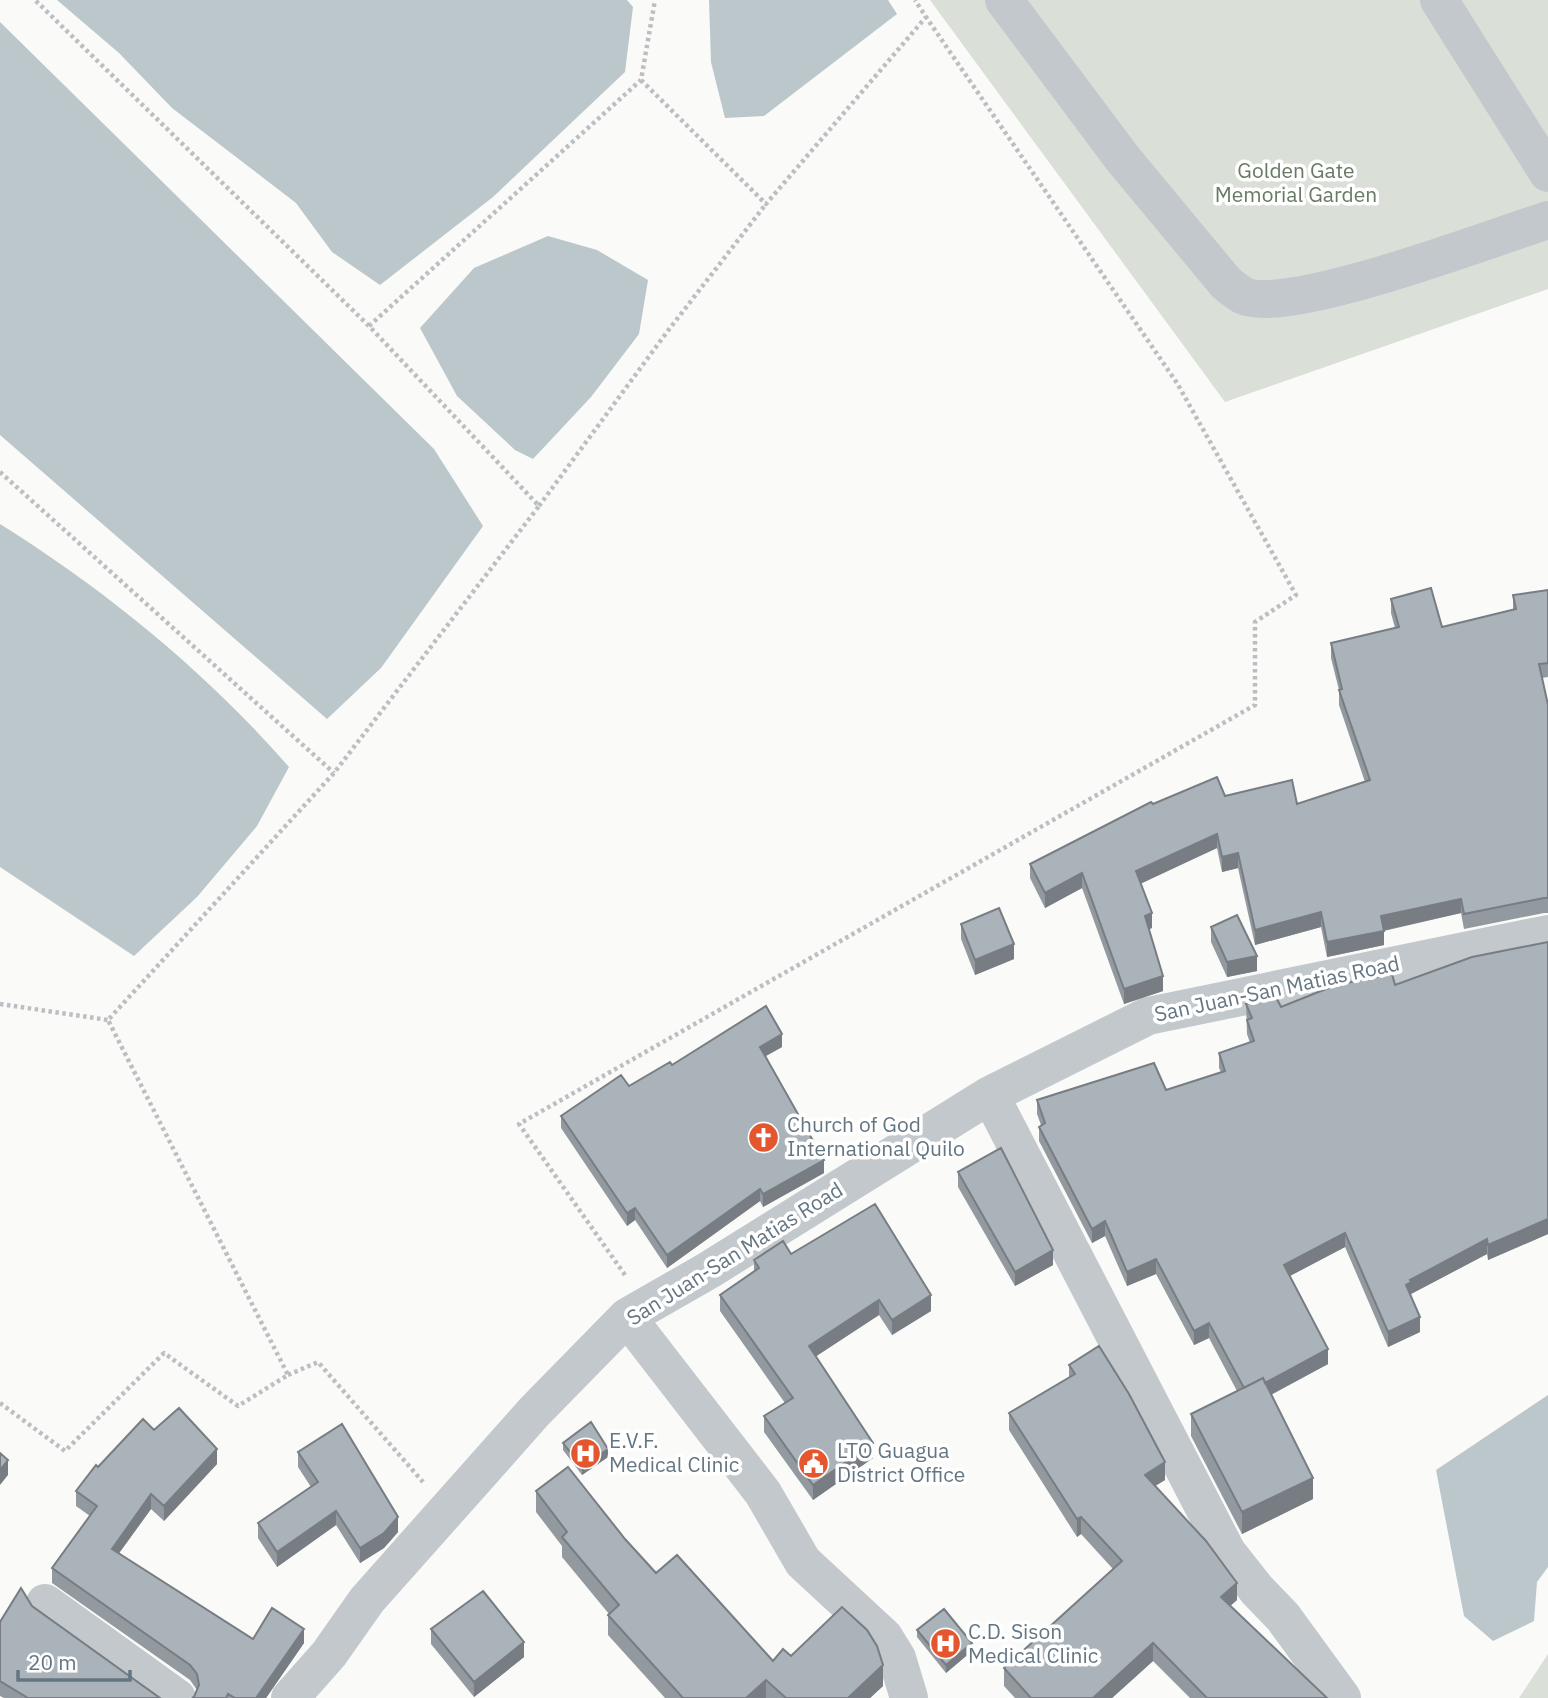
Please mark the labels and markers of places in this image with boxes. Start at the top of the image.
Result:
place label: Church of God International Quilo [787,1110,965,1162]
church icon: Church of God International Quilo [747,1120,781,1154]
place label: E.V.F. Medical Clinic [609,1426,739,1478]
hospital icon: E.V.F. Medical Clinic [569,1436,603,1470]
place label: LTO Guagua District Office [837,1436,965,1488]
public building icon: LTO Guagua District Office [797,1446,831,1480]
place label: C.D. Sison Medical Clinic [968,1617,1098,1669]
hospital icon: C.D. Sison Medical Clinic [928,1627,962,1661]

